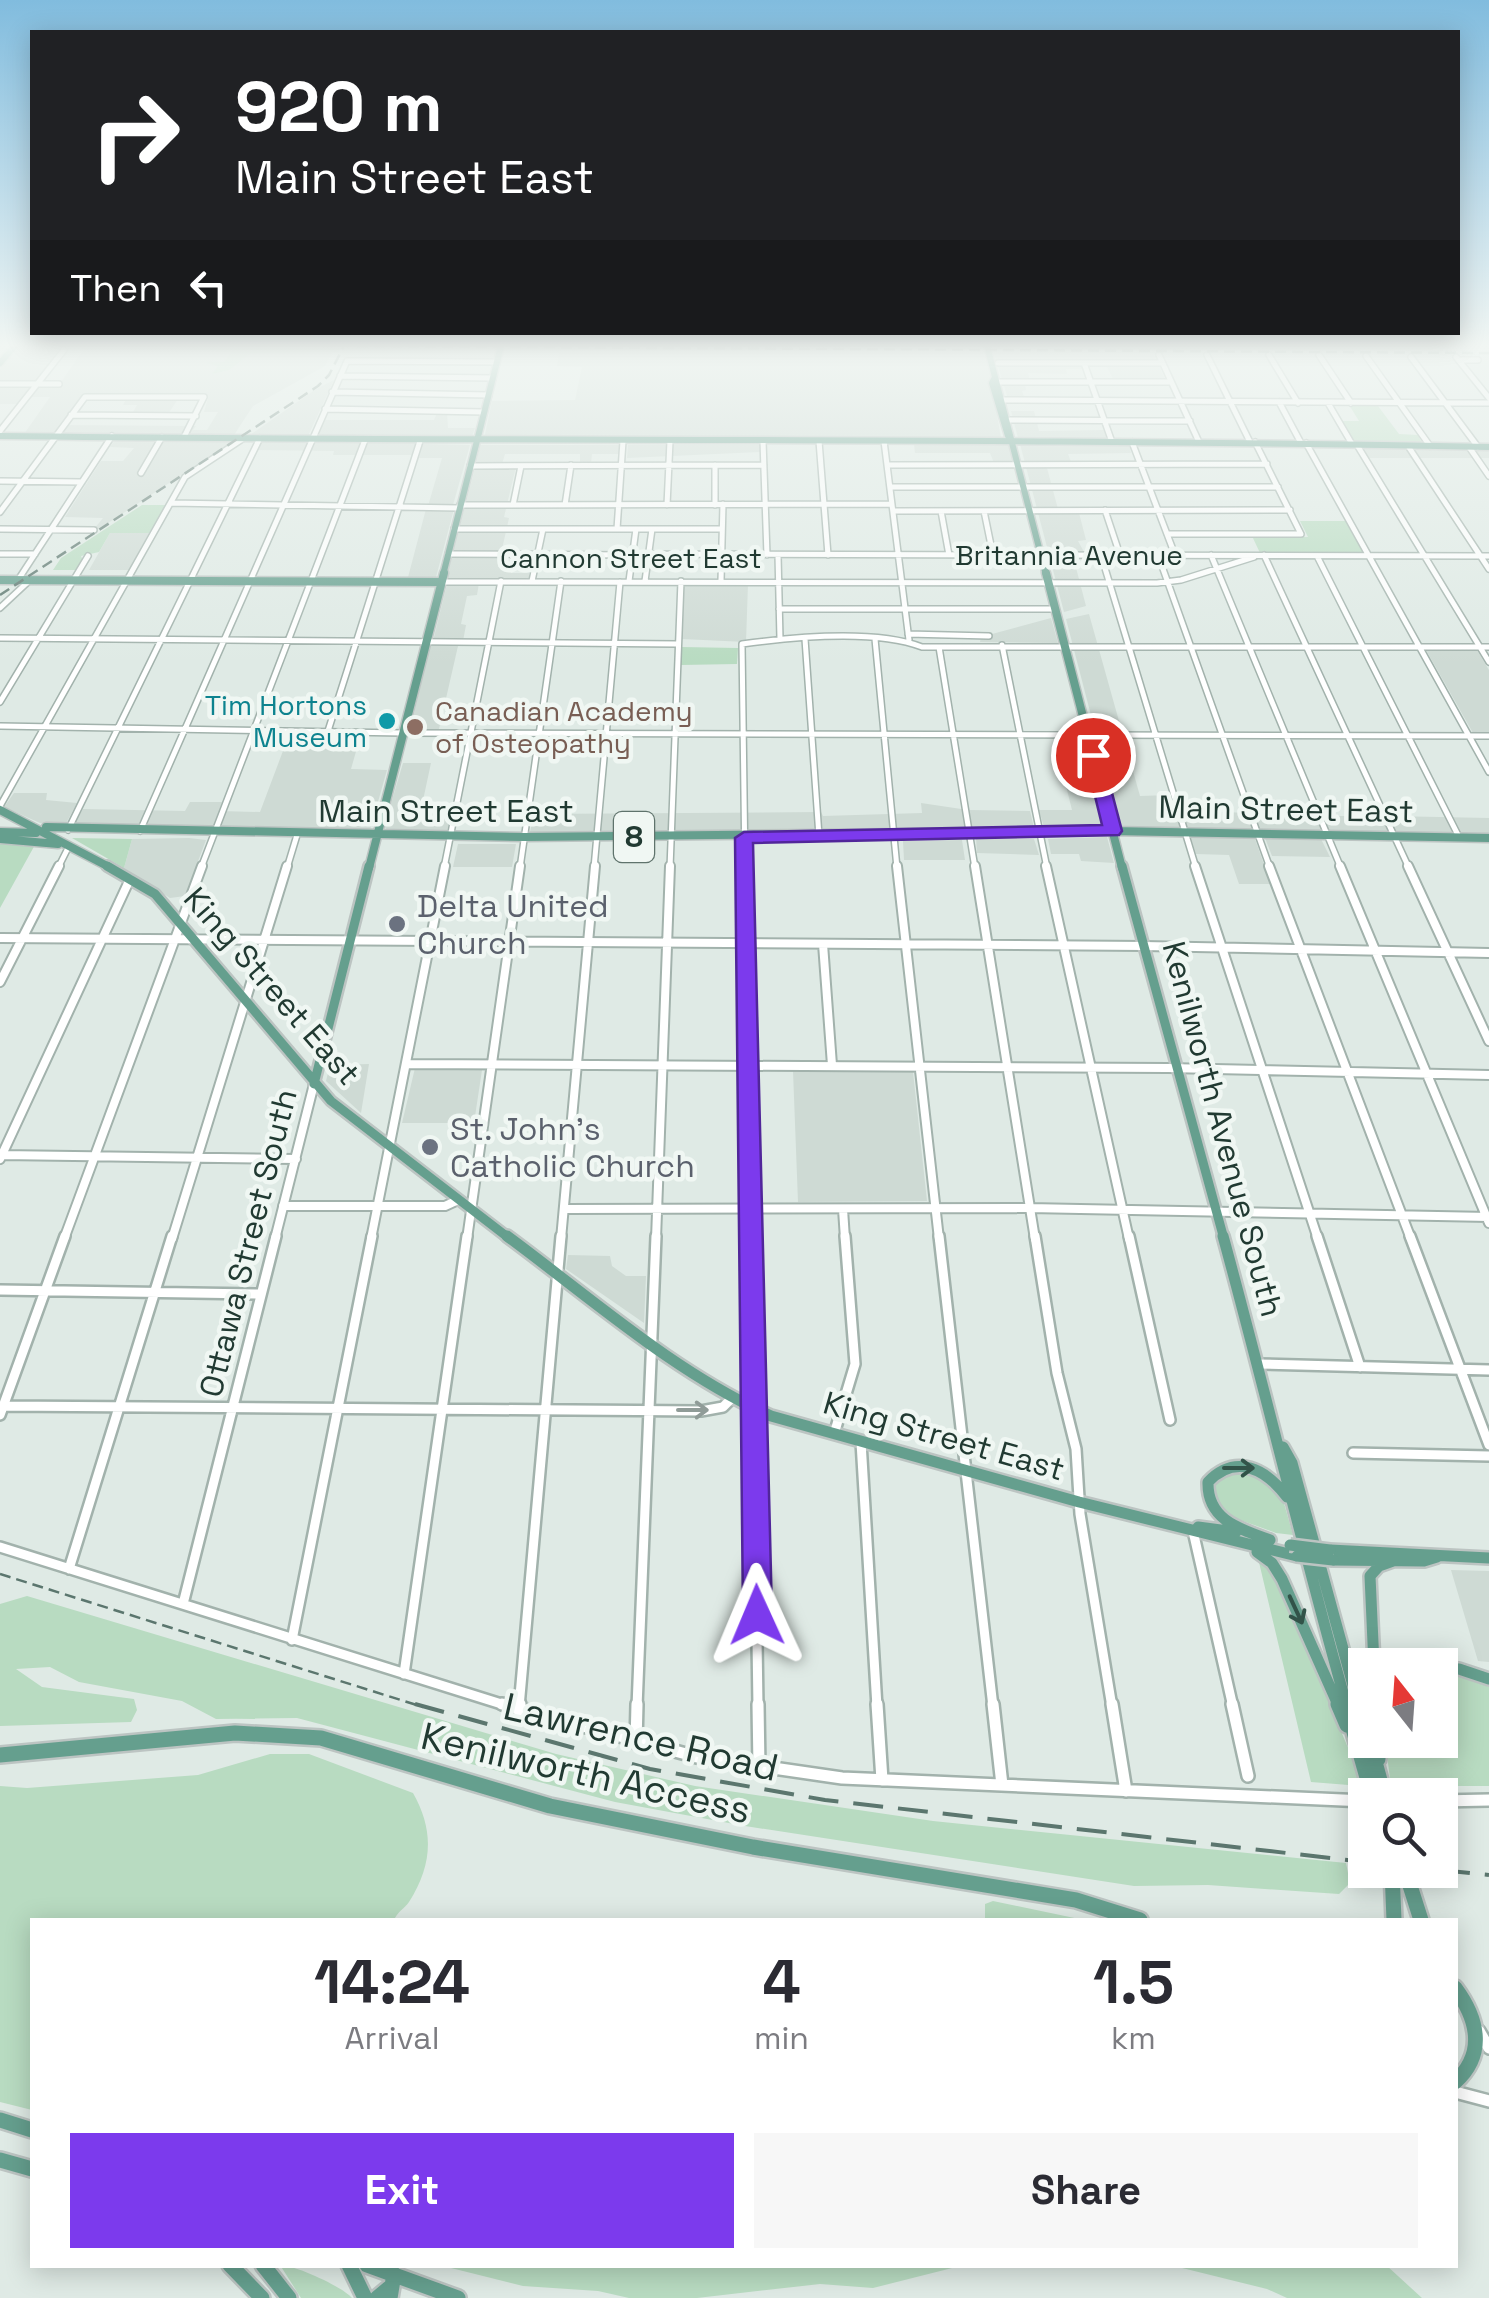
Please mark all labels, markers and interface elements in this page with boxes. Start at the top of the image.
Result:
text: 920 m [235,62,443,151]
icon: right [70,70,200,200]
text: Main Street East [235,149,594,206]
icon: left [181,260,236,315]
text: Then [70,264,161,312]
street label: Britannia Avenue [955,537,1183,573]
street label: Cannon Street East [500,540,762,576]
place label: Tim Hortons Museum [205,687,367,755]
place label: Canadian Academy of Osteopathy [435,693,693,761]
marker: Tim Hortons Museum [376,710,398,732]
pin [1051,713,1136,798]
marker: Canadian Academy of Osteopathy [404,716,426,738]
icon: arrive [1066,728,1121,783]
street label: Main Street East [1158,787,1414,831]
street label: Main Street East [318,791,574,831]
road number: 8 [614,812,654,862]
street label: King Street East [175,879,369,1093]
place label: Delta United Church [417,886,609,963]
marker: Delta United Church [386,913,408,935]
street label: Kenilworth Avenue South [1154,937,1292,1321]
street label: Ottawa Street South [190,1085,306,1401]
place label: St. John's Catholic Church [450,1109,695,1186]
marker: St. John's Catholic Church [419,1136,441,1158]
street label: King Street East [819,1382,1069,1490]
one-way arrow [676,1400,709,1420]
one-way arrow [1222,1458,1254,1478]
position arrow [705,1563,809,1667]
one-way arrow [1287,1594,1306,1624]
north arrow [1348,1648,1458,1758]
map controls [1348,1648,1458,1888]
street label: Lawrence Road [499,1682,783,1792]
street label: Kenilworth Access [417,1712,755,1834]
button: search [1348,1778,1458,1888]
text: 14:24 [314,1944,470,2021]
text: 4 [762,1944,801,2021]
text: 1.5 [1093,1944,1174,2021]
text: Arrival [344,2018,440,2058]
text: min [754,2018,809,2058]
text: km [1111,2018,1156,2058]
button: Exit [70,2133,734,2248]
button: Share [754,2133,1418,2248]

